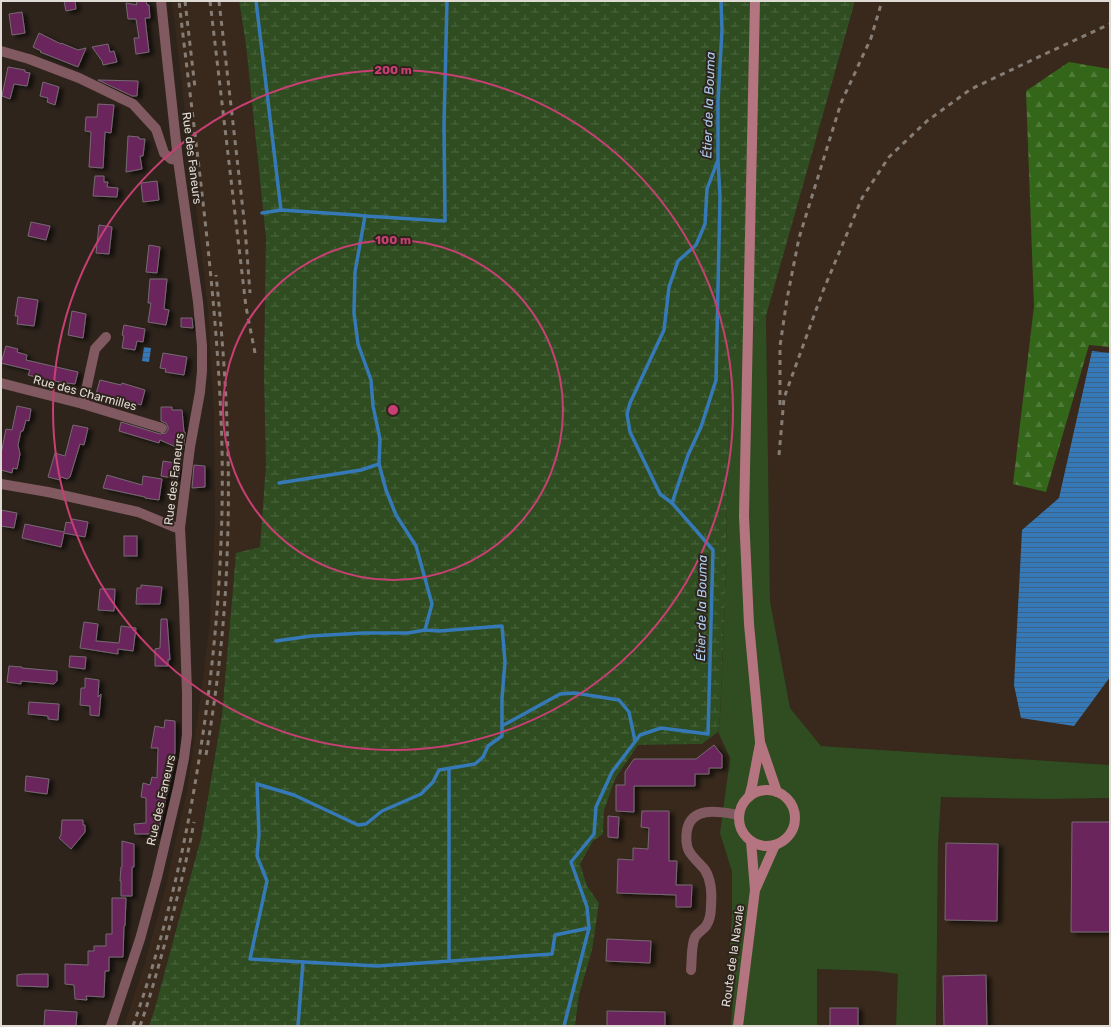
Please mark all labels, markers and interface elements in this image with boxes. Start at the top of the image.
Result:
water label: Étier de la Bouma [699,51,718,159]
text: 200 m [374,63,412,77]
street label: Rue des Faneurs [179,111,205,205]
text: 100 m [375,233,411,247]
street label: Rue des Charmilles [32,372,138,414]
centre of rings [386,403,400,417]
street label: Rue des Faneurs [161,432,187,526]
water label: Étier de la Bouma [693,554,710,661]
street label: Rue des Faneurs [144,753,178,847]
street label: Route de la Navale [719,904,747,1008]

